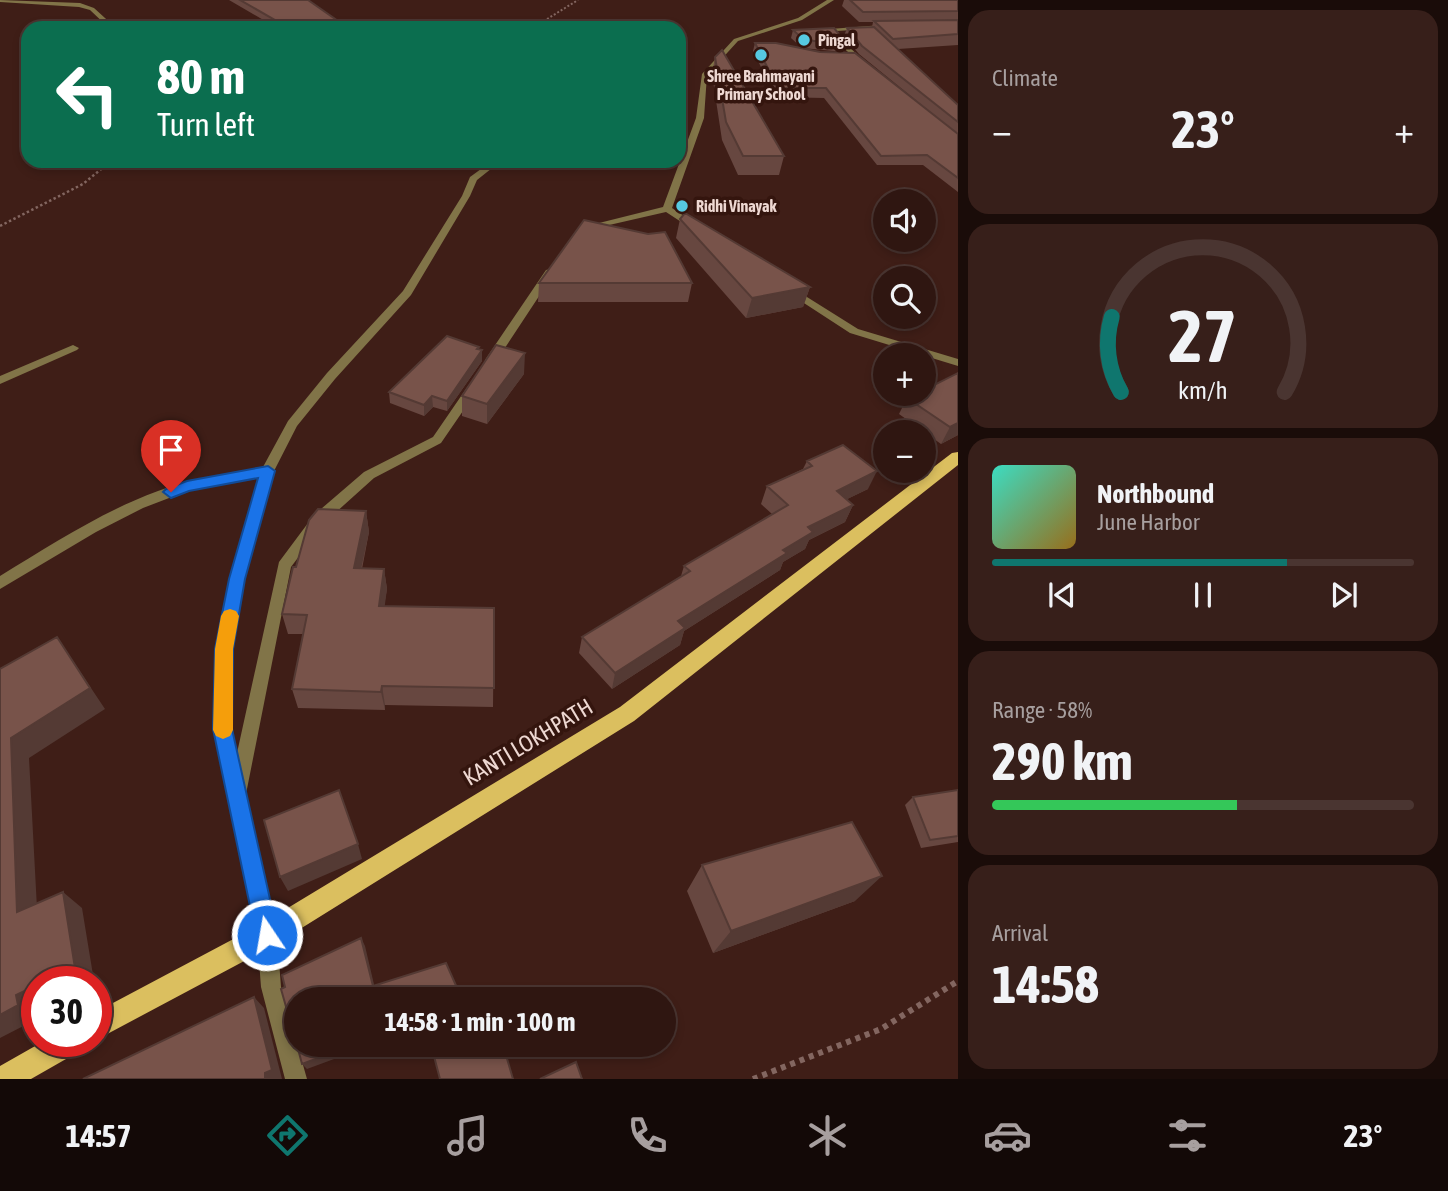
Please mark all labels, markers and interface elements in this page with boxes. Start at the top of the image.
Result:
place label: Pingal [818,31,856,49]
marker: Pingal [796,32,812,48]
marker: Shree Brahmayani Primary School [753,47,769,63]
text: 80 m [157,48,245,104]
icon: left [42,49,133,140]
text: Climate [992,65,1058,91]
place label: Shree Brahmayani Primary School [707,67,815,103]
text: 23° [1171,99,1235,159]
text: Turn left [157,106,255,143]
text: − [992,108,1012,151]
text: + [1394,108,1414,151]
map controls [873,189,936,483]
button: sound [873,189,936,252]
place label: Ridhi Vinayak [696,197,777,215]
marker: Ridhi Vinayak [674,198,690,214]
button: search [873,266,936,329]
text: 27 [1169,294,1237,377]
button: + [873,343,936,406]
text: km/h [1178,375,1228,403]
pin [141,420,201,492]
button: − [873,420,936,483]
icon: arrive [152,431,190,469]
text: Northbound [1097,479,1214,509]
text: June Harbor [1097,509,1200,535]
icon: previous [1043,576,1081,614]
icon: pause [1184,576,1222,614]
icon: next [1325,576,1363,614]
street label: KANTI LOKHPATH [459,693,597,791]
text: Range · 58% [992,697,1092,723]
text: 290 km [992,731,1133,791]
position arrow [230,898,304,972]
text: Arrival [992,920,1048,946]
text: 14:58 [992,954,1099,1014]
speed limit sign: 30 [21,966,112,1057]
text: 14:58 · 1 min · 100 m [385,1007,575,1037]
icon: directions [263,1111,312,1160]
icon: music [443,1111,492,1160]
icon: phone [623,1111,672,1160]
icon: climate [803,1111,852,1160]
icon: car [983,1111,1032,1160]
icon: filters [1163,1111,1212,1160]
text: 14:57 [66,1117,131,1154]
text: 23° [1343,1117,1382,1154]

